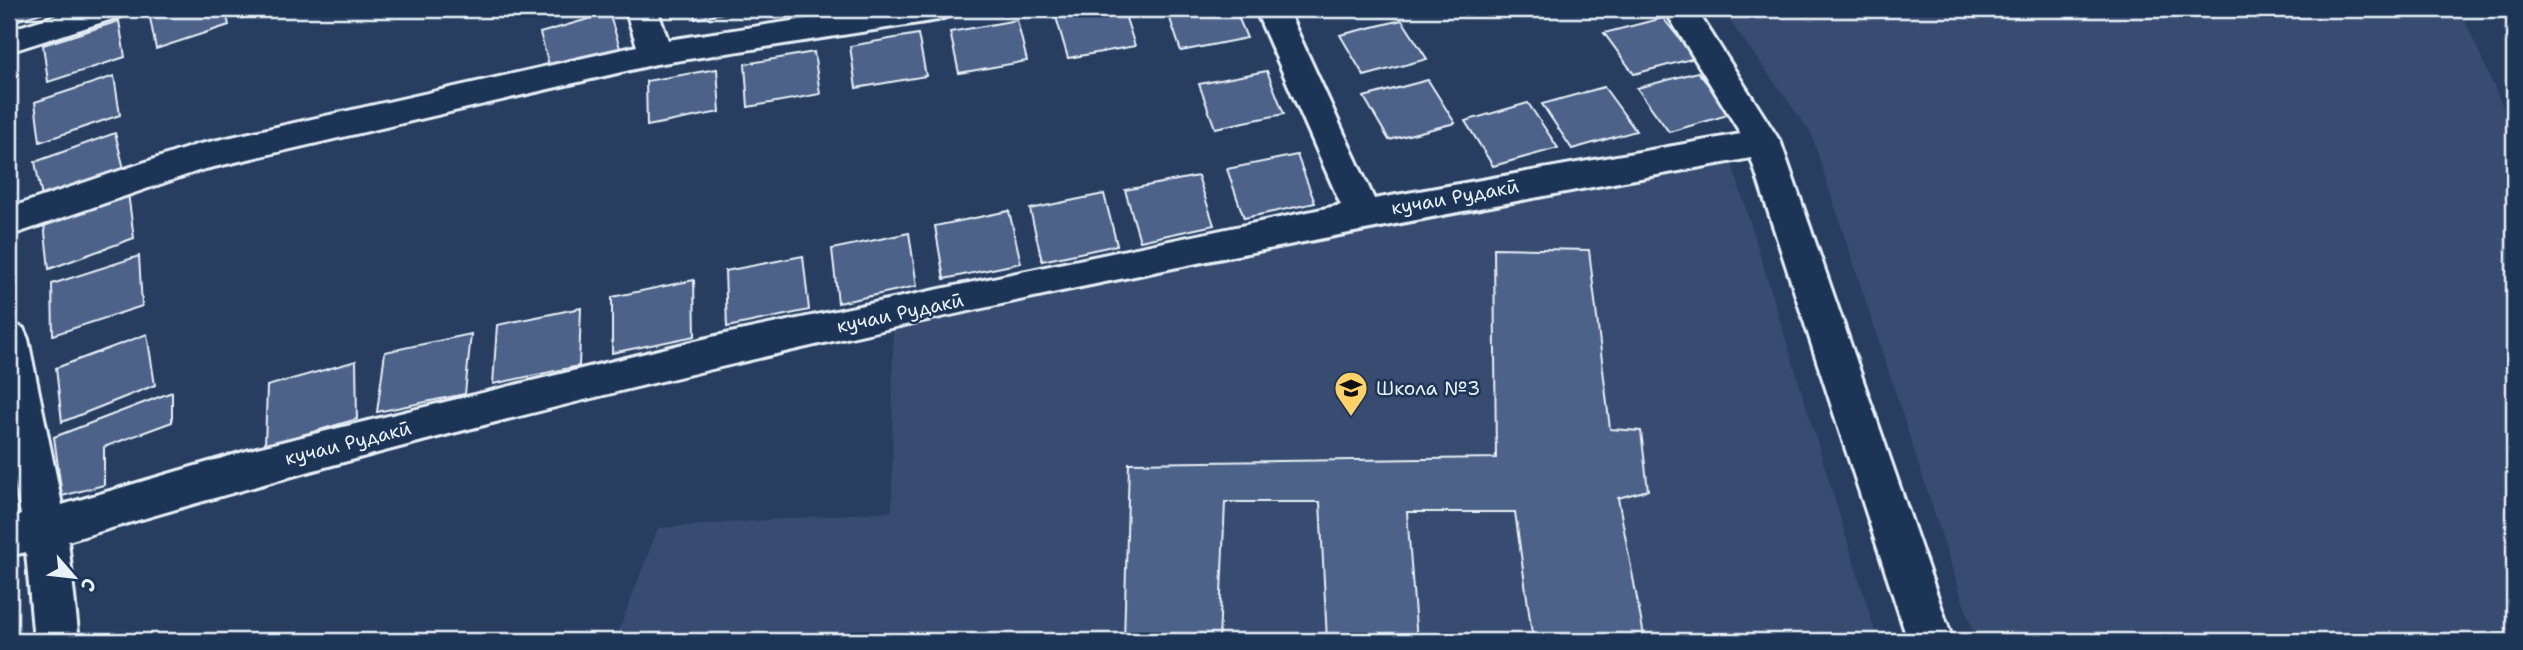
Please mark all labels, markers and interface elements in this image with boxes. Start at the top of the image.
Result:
street label: кучаи Рудакӣ [1389,173,1521,221]
street label: кучаи Рудакӣ [834,287,966,339]
school or university icon: Школа №3 [1332,369,1370,418]
place label: Школа №3 [1376,376,1480,401]
street label: кучаи Рудакӣ [282,415,414,471]
north arrow [38,542,108,612]
text: С [75,574,102,596]

